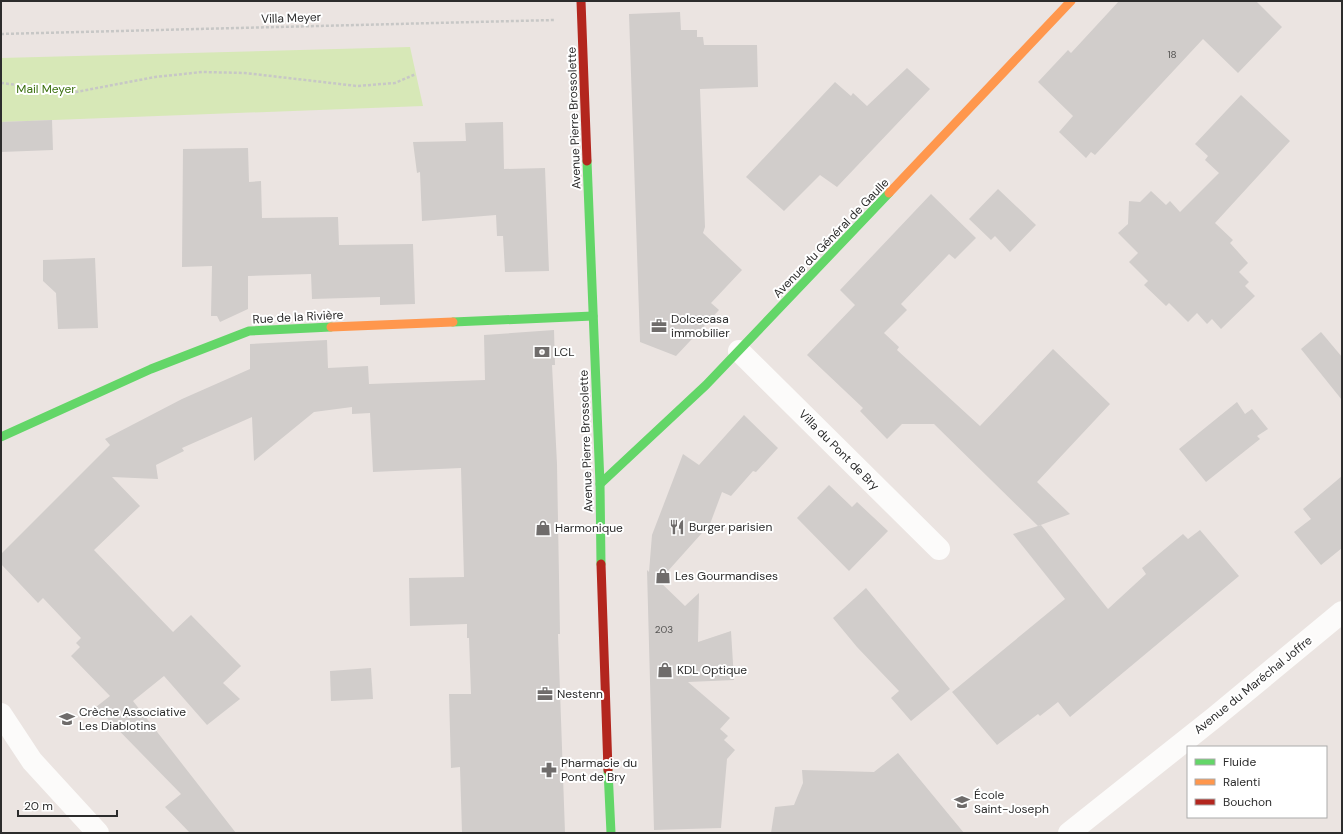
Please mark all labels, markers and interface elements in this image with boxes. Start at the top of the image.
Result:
street label: Villa Meyer [261,9,322,27]
street label: Avenue Pierre Brossolette [564,46,584,189]
house number: 18 [1167,48,1177,61]
park label: Mail Meyer [16,81,76,97]
street label: Avenue du Général de Gaulle [770,175,893,301]
street label: Rue de la Rivière [252,307,344,327]
place label: Dolcecasa immobilier [671,311,730,341]
office icon: Dolcecasa immobilier [650,317,668,335]
bank icon: LCL [533,343,551,361]
place label: LCL [554,344,574,360]
street label: Avenue Pierre Brossolette [576,369,596,512]
street label: Villa du Pont de Bry [795,406,883,494]
restaurant icon: Burger parisien [668,518,686,536]
shop icon: Harmonique [534,519,552,537]
place label: Burger parisien [689,519,772,535]
place label: Harmonique [555,520,623,536]
shop icon: Les Gourmandises [654,567,672,585]
place label: Les Gourmandises [675,568,778,584]
house number: 203 [655,623,673,636]
street label: Avenue du Maréchal Joffre [1191,632,1316,738]
shop icon: KDL Optique [656,661,674,679]
place label: KDL Optique [677,662,747,678]
office icon: Nestenn [536,685,554,703]
place label: Nestenn [557,686,603,702]
place label: Crèche Associative Les Diablotins [79,704,186,734]
school or university icon: Crèche Associative Les Diablotins [58,710,76,728]
legend [1187,746,1327,818]
text: Fluide [1223,754,1256,770]
place label: Pharmacie du Pont de Bry [561,755,637,785]
pharmacy icon: Pharmacie du Pont de Bry [540,761,558,779]
text: Ralenti [1223,774,1261,790]
place label: École Saint-Joseph [974,787,1049,817]
scale bar [18,792,117,818]
school or university icon: École Saint-Joseph [953,793,971,811]
text: Bouchon [1223,794,1272,810]
text: 20 m [24,798,53,814]

